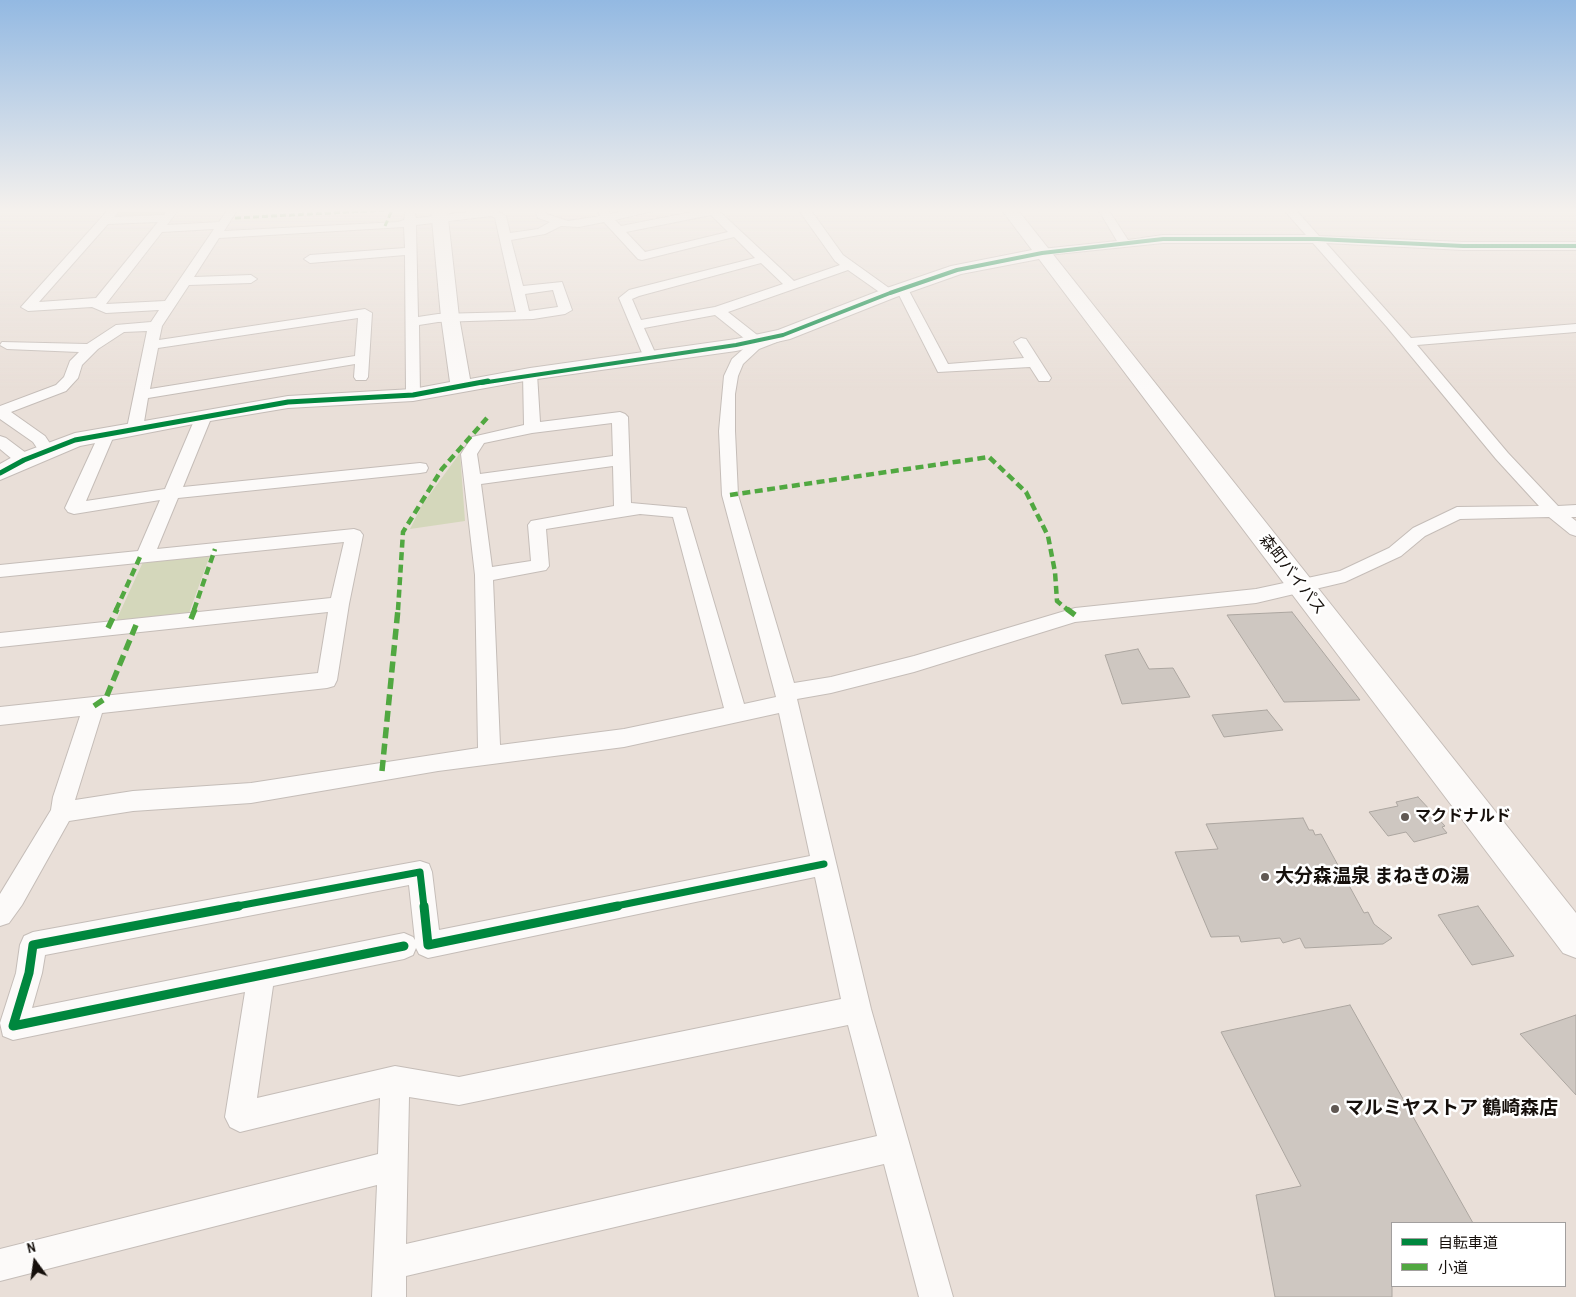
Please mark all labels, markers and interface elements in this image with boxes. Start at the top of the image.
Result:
street label: 森町バイパス [1255,531,1329,619]
place label: マクドナルド [1415,807,1511,827]
marker: マクドナルド [1399,811,1411,823]
place label: 大分森温泉 まねきの湯 [1275,866,1469,888]
marker: 大分森温泉 まねきの湯 [1259,871,1271,883]
place label: マルミヤストア 鶴崎森店 [1345,1098,1558,1120]
marker: マルミヤストア 鶴崎森店 [1329,1103,1341,1115]
legend [1391,1222,1566,1287]
text: 自転車道 [1438,1232,1498,1253]
north arrow [10,1237,60,1287]
text: N [25,1238,38,1257]
text: 小道 [1438,1257,1468,1278]

